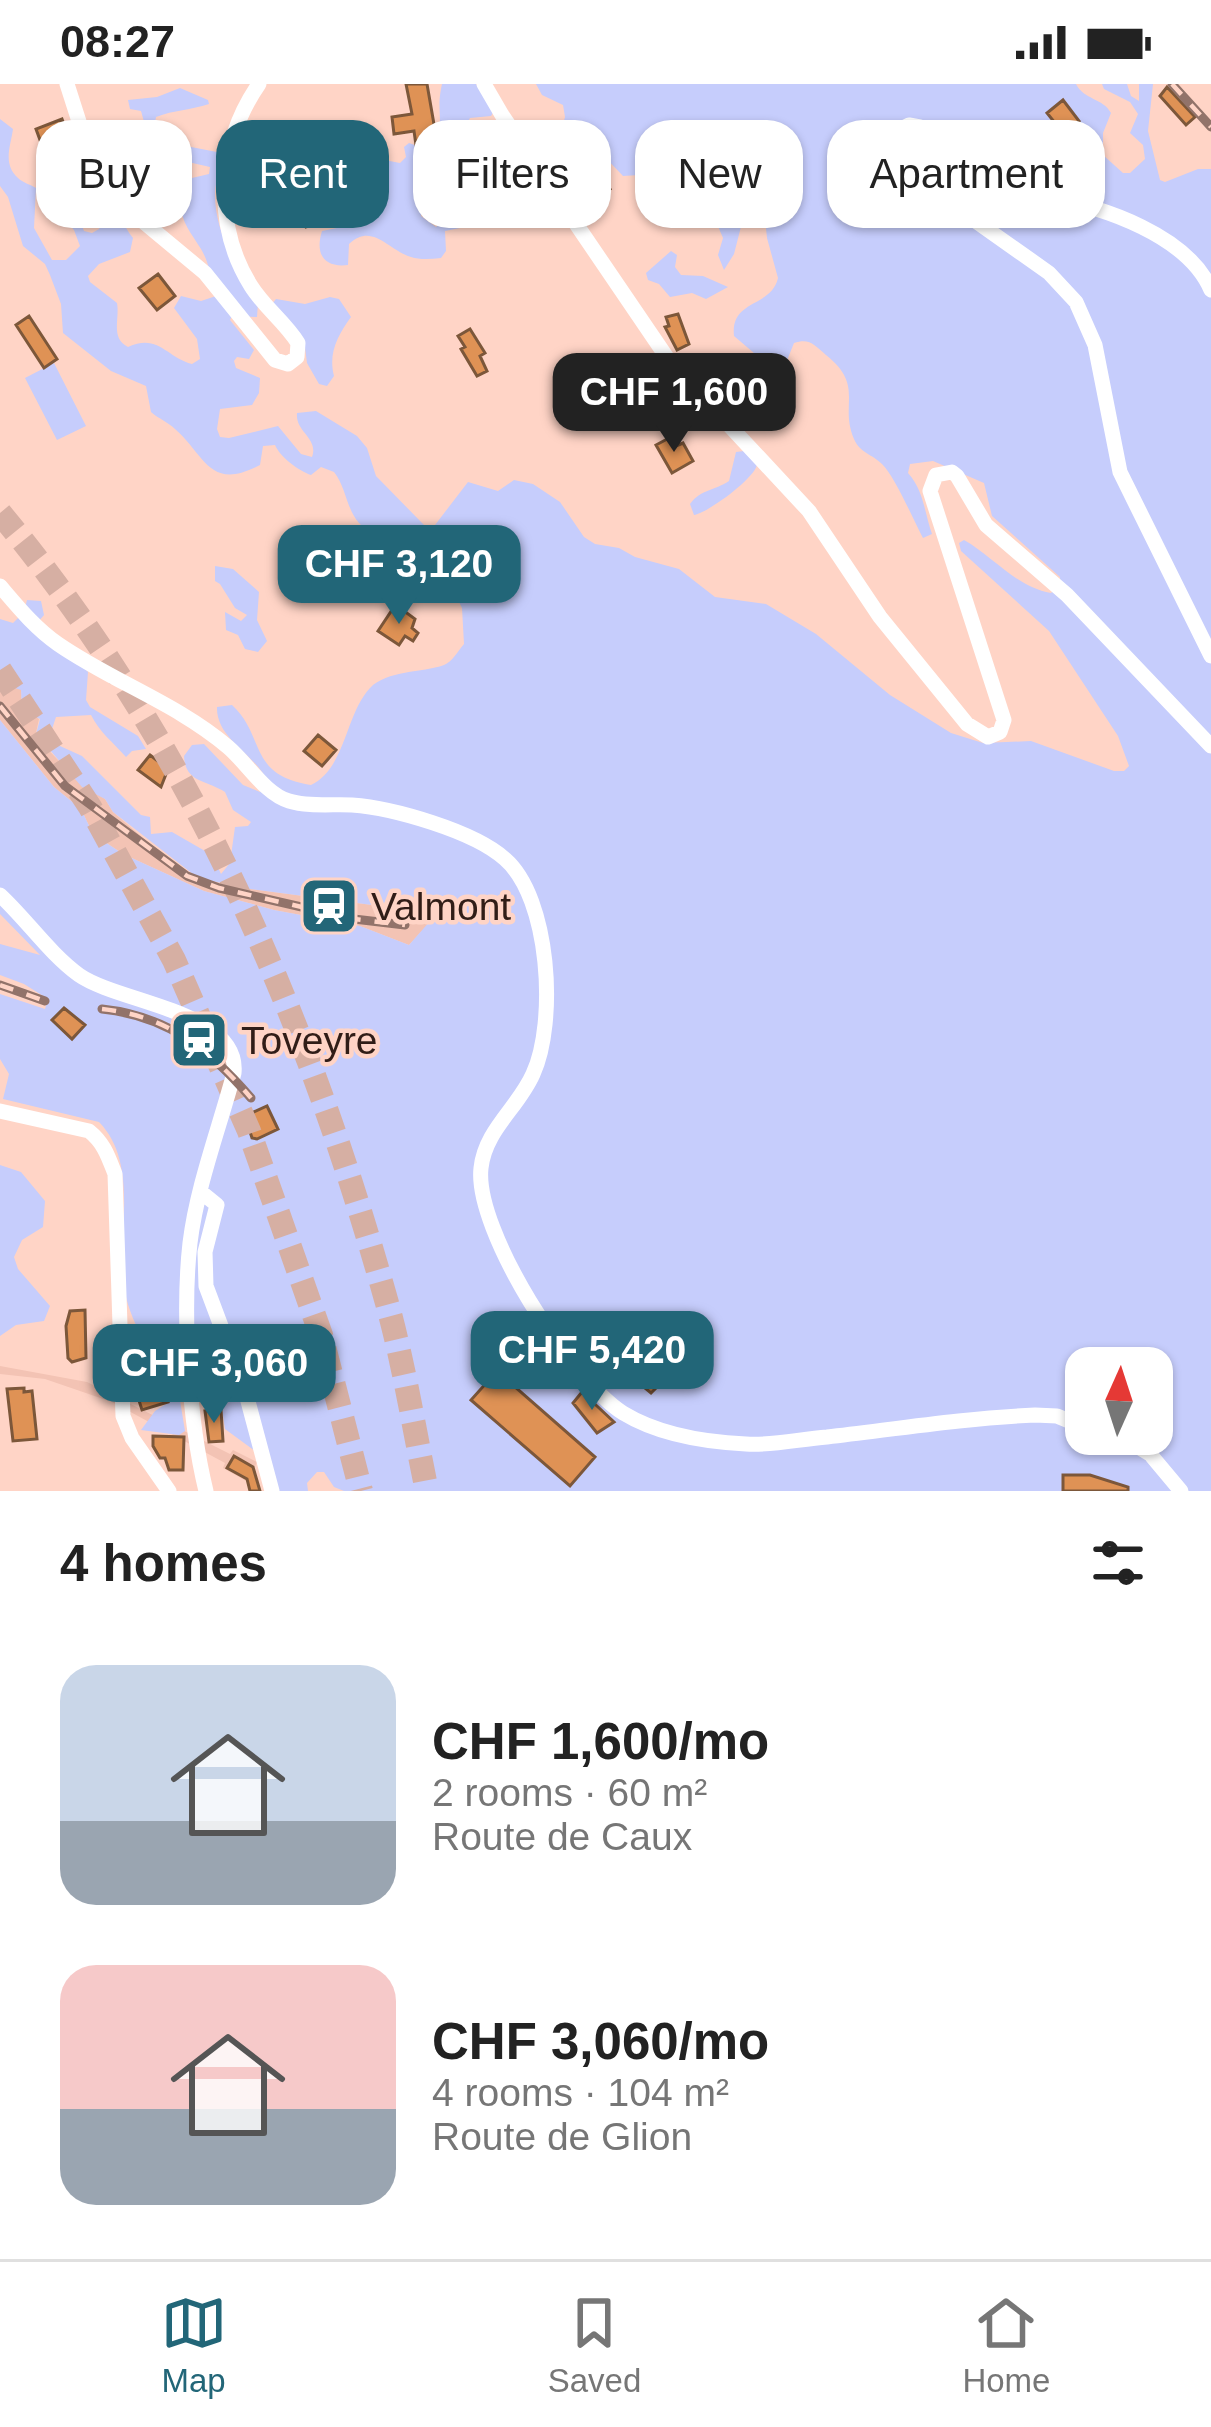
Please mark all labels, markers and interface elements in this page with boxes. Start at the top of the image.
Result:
text: 08:27 [60,16,175,67]
chip: Buy [36,120,192,228]
chip: Rent [216,120,389,228]
chip: Filters [413,120,611,228]
chip: New [635,120,803,228]
chip: Apartment [827,120,1105,228]
pin: CHF 1,600 [537,353,811,455]
text: CHF 1,600 [580,370,768,413]
pin: CHF 3,120 [262,525,536,627]
text: CHF 3,120 [305,542,493,585]
station icon: Valmont [298,875,360,937]
place label: Valmont [371,885,511,928]
station icon: Toveyre [168,1009,230,1071]
place label: Toveyre [241,1019,378,1062]
pin: CHF 5,420 [455,1311,729,1413]
pin: CHF 3,060 [77,1324,351,1426]
text: CHF 5,420 [498,1328,686,1371]
text: CHF 3,060 [120,1341,308,1384]
north arrow [1065,1347,1173,1455]
map controls [1065,1347,1173,1455]
icon: filters [1085,1530,1151,1596]
text: 4 homes [60,1535,267,1592]
icon: home [156,1713,300,1857]
text: CHF 1,600/mo [432,1713,769,1770]
text: 2 rooms · 60 m² [432,1771,707,1814]
text: Route de Caux [432,1815,692,1858]
icon: home [156,2013,300,2157]
text: CHF 3,060/mo [432,2013,769,2070]
text: 4 rooms · 104 m² [432,2071,729,2114]
text: Route de Glion [432,2115,692,2158]
tab: Map [161,2290,227,2400]
tab: Saved [548,2290,641,2400]
tab: Home [962,2290,1050,2400]

